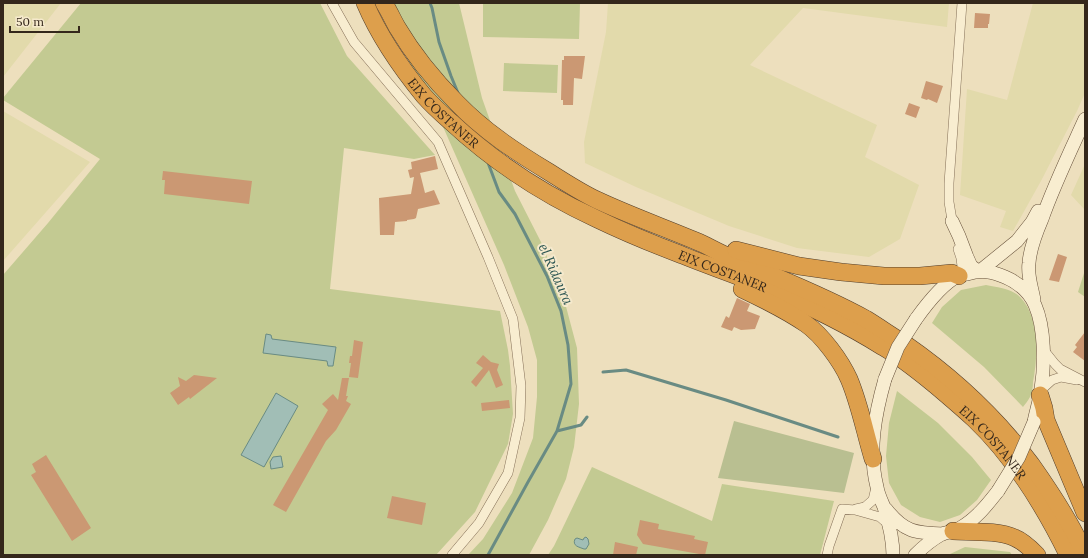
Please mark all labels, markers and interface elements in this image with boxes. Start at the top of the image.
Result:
scale bar [10,8,79,34]
text: 50 m [16,14,44,29]
street label: EIX COSTANER [404,74,483,152]
water label: el Ridaura [535,241,578,308]
street label: EIX COSTANER [676,246,770,296]
street label: EIX COSTANER [956,401,1031,483]

